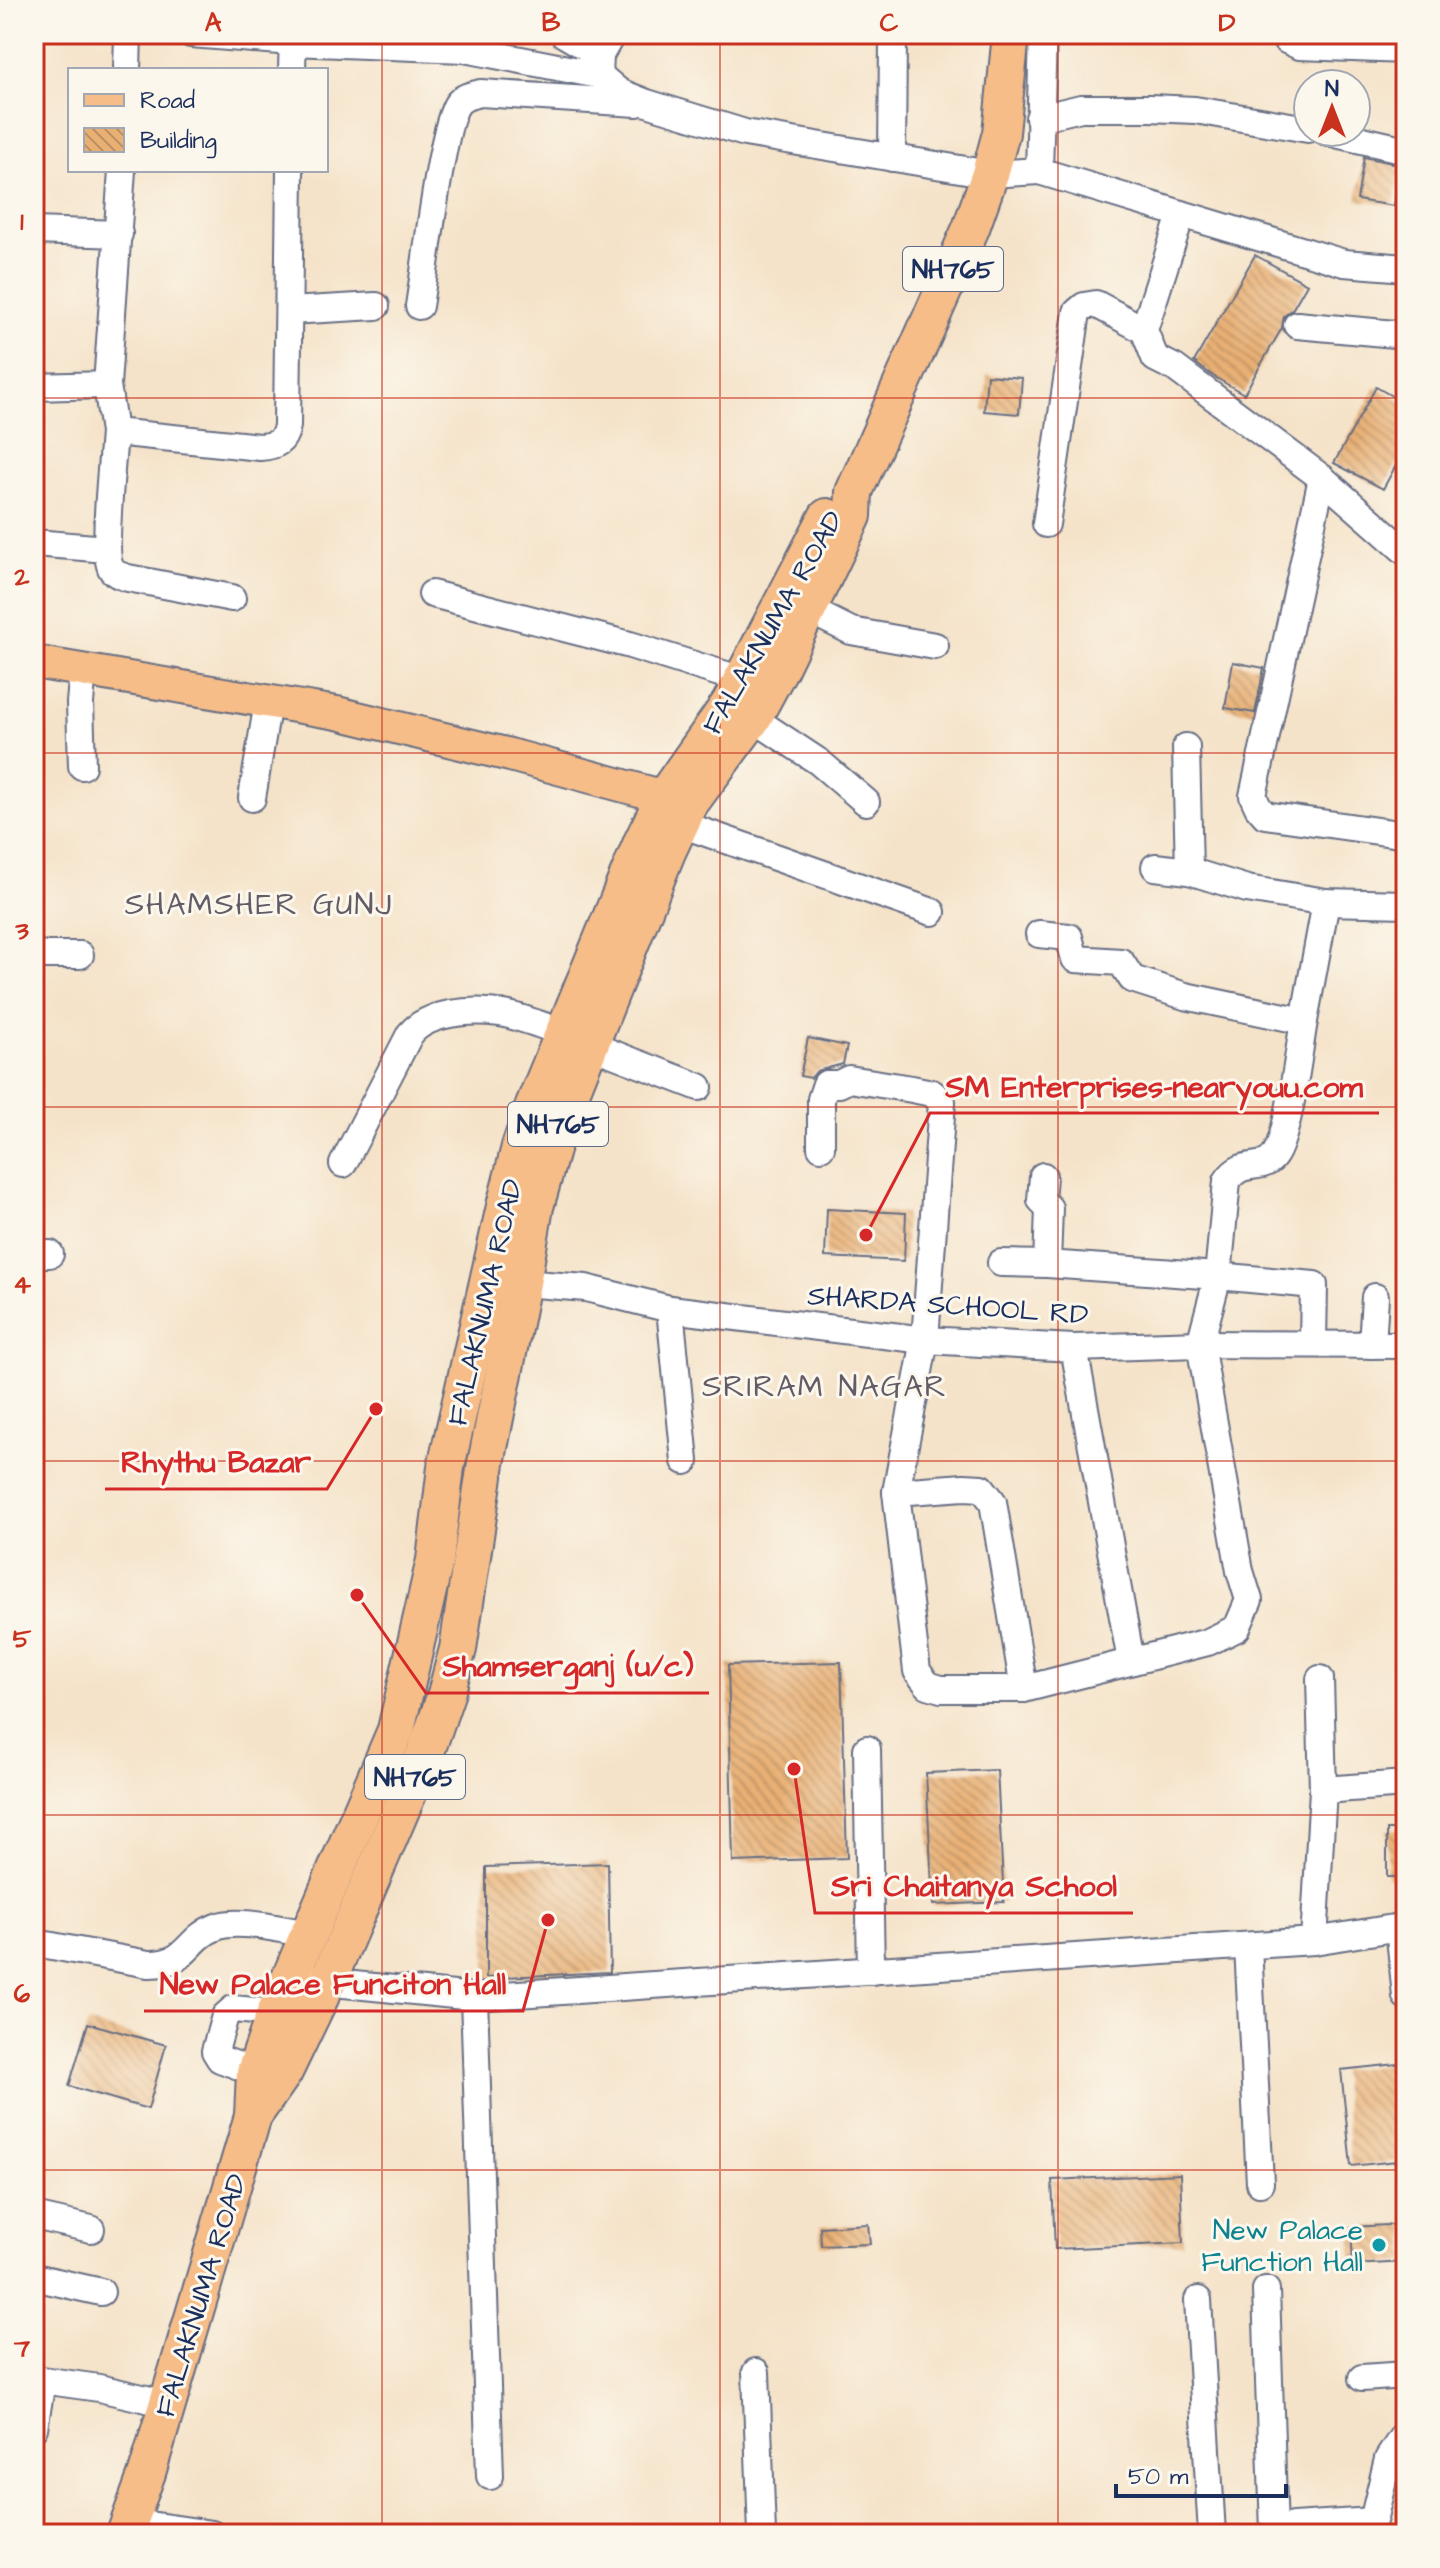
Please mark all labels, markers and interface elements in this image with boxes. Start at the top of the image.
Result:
text: A [205,5,222,41]
text: B [542,5,561,41]
text: C [880,5,899,41]
text: D [1219,5,1236,41]
legend [68,68,328,172]
north arrow [1292,68,1372,148]
text: N [1325,74,1339,105]
text: Road [140,84,195,118]
text: Building [140,124,217,159]
text: 1 [20,204,24,240]
road number: NH765 [903,247,1003,291]
street label: FALAKNUMA ROAD [693,504,853,742]
text: 2 [14,559,30,595]
district label: SHAMSHER GUNJ [125,884,393,926]
text: 3 [14,913,29,949]
callout: SM Enterprises-nearyouu.com [930,1059,1379,1113]
text: SM Enterprises-nearyouu.com [944,1067,1363,1111]
road number: NH765 [508,1102,608,1146]
street label: FALAKNUMA ROAD [438,1175,533,1429]
text: 4 [13,1267,31,1303]
street label: SHARDA SCHOOL RD [806,1276,1089,1335]
district label: SRIRAM NAGAR [702,1366,948,1408]
callout: Rhythu Bazar [105,1435,327,1489]
text: Rhythu Bazar [121,1442,312,1486]
text: 5 [13,1621,32,1657]
callout: Shamserganj (u/c) [426,1639,709,1693]
text: Shamserganj (u/c) [441,1646,694,1690]
road number: NH765 [365,1755,465,1799]
callout: Sri Chaitanya School [815,1859,1133,1913]
text: Sri Chaitanya School [830,1866,1117,1910]
callout: New Palace Funciton Hall [144,1957,523,2011]
text: New Palace Funciton Hall [160,1964,506,2006]
text: 6 [14,1976,31,2012]
street label: FALAKNUMA ROAD [146,2169,257,2422]
place label: New Palace Function Hall [1201,2211,1363,2282]
marker: New Palace Function Hall [1370,2236,1388,2254]
text: 7 [13,2330,30,2366]
scale bar [1116,2448,1286,2498]
text: 50 m [1128,2460,1189,2494]

